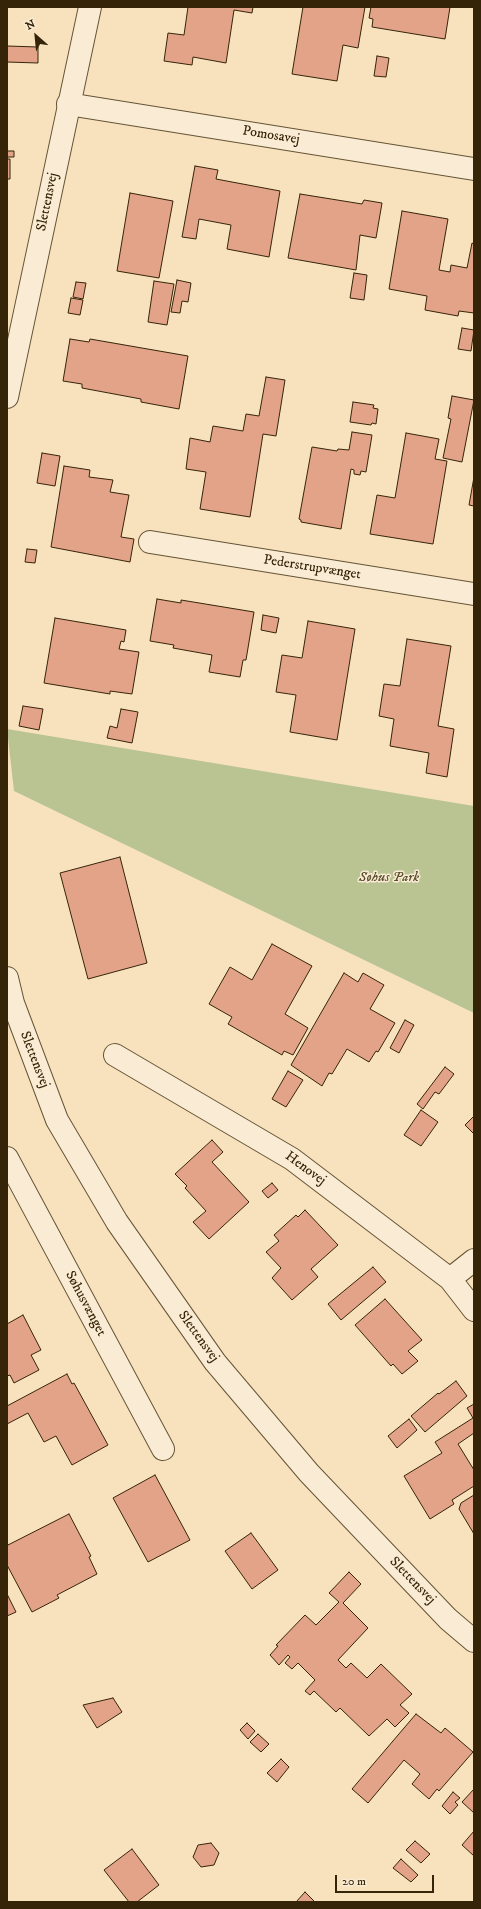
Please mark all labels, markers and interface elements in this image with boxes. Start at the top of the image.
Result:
north arrow [16,16,56,56]
text: N [23,17,38,34]
street label: Pomosavej [241,123,301,149]
street label: Slettensvej [34,171,62,233]
street label: Pederstrupvænget [262,552,362,584]
park label: Søhus Park [359,870,419,886]
street label: Slettensvej [16,1029,52,1091]
street label: Henovej [281,1148,329,1190]
street label: Søhusvænget [61,1269,109,1339]
street label: Slettensvej [174,1308,222,1366]
street label: Slettensvej [385,1554,439,1608]
scale bar [337,1867,436,1893]
text: 20 m [342,1874,366,1889]

